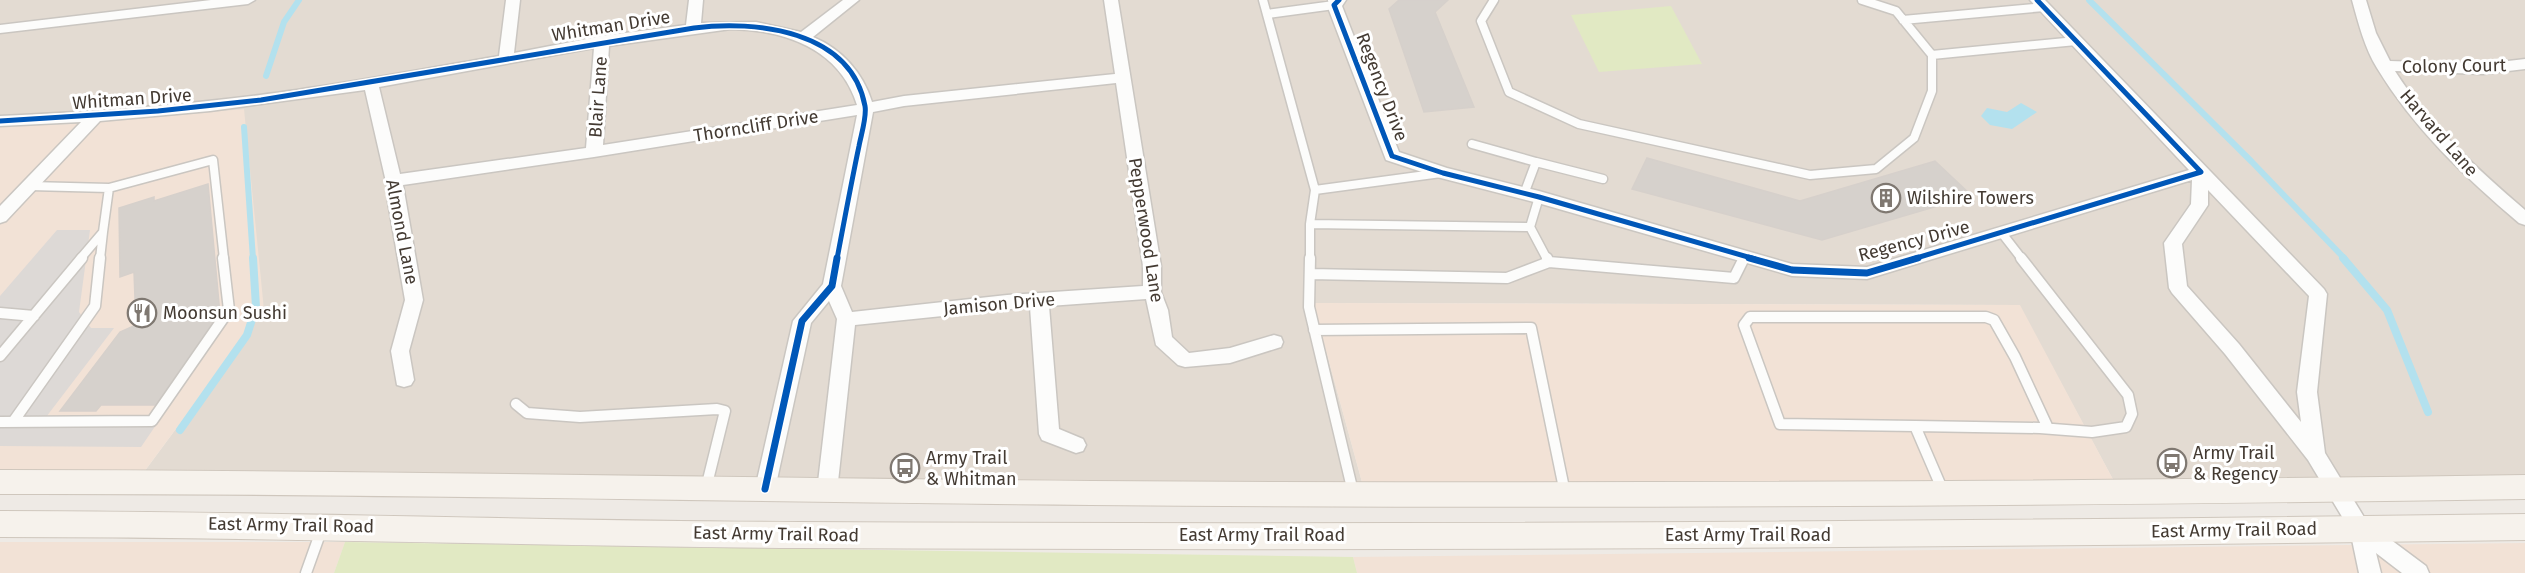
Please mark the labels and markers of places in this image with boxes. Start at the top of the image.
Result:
building icon: Wilshire Towers [1870,182,1902,214]
place label: Wilshire Towers [1907,187,2034,209]
restaurant icon: Moonsun Sushi [126,297,158,329]
place label: Moonsun Sushi [163,302,287,324]
place label: Army Trail & Regency [2193,442,2278,485]
place label: Army Trail & Whitman [926,447,1017,490]
bus stop icon: Army Trail & Regency [2156,447,2188,479]
bus stop icon: Army Trail & Whitman [889,452,921,484]

